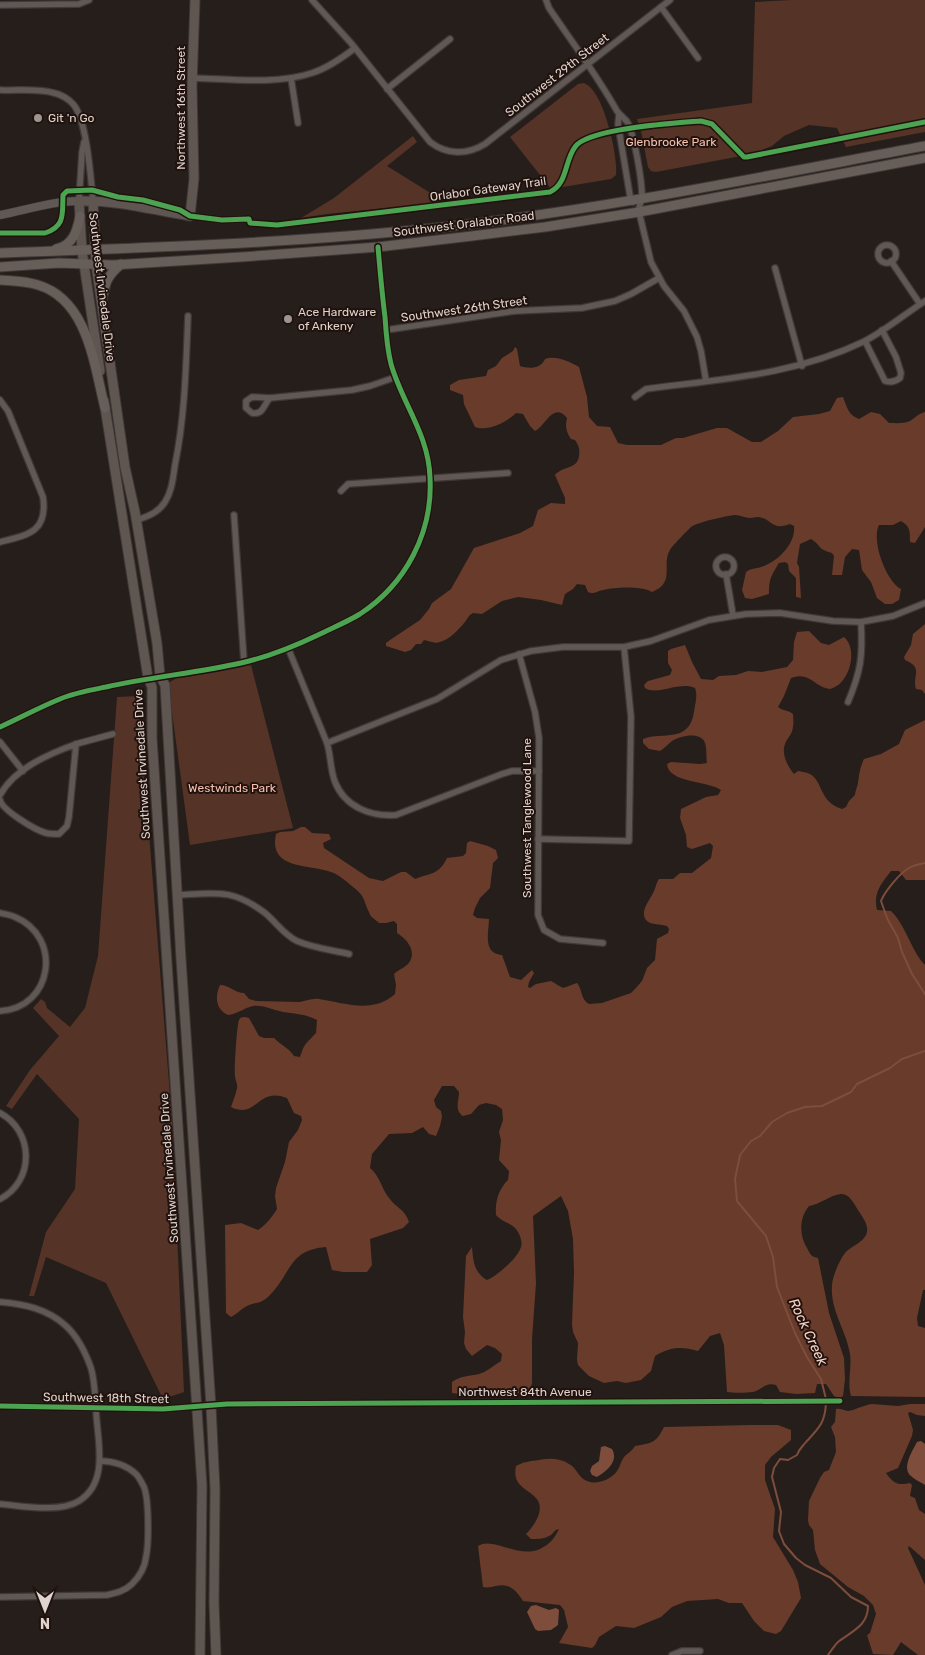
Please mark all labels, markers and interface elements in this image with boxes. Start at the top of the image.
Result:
street label: Southwest 29th Street [503,30,612,120]
street label: Northwest 16th Street [174,46,188,170]
place label: Git 'n Go [48,111,95,125]
marker: Git 'n Go [32,112,44,124]
park label: Glenbrooke Park [626,135,717,149]
street label: Orlabor Gateway Trail [429,174,547,204]
street label: Southwest Oralabor Road [393,208,535,240]
street label: Southwest Irvinedale Drive [86,212,118,363]
street label: Southwest 26th Street [400,293,528,325]
place label: Ace Hardware of Ankeny [298,305,377,333]
marker: Ace Hardware of Ankeny [282,313,294,325]
street label: Southwest Irvinedale Drive [131,688,153,839]
street label: Southwest Tanglewood Lane [520,738,534,898]
park label: Westwinds Park [188,781,277,795]
street label: Southwest Irvinedale Drive [157,1092,181,1243]
water label: Rock Creek [785,1295,831,1369]
street label: Northwest 84th Avenue [458,1385,592,1399]
street label: Southwest 18th Street [43,1390,169,1406]
north arrow [20,1585,70,1635]
text: N [40,1614,50,1631]

